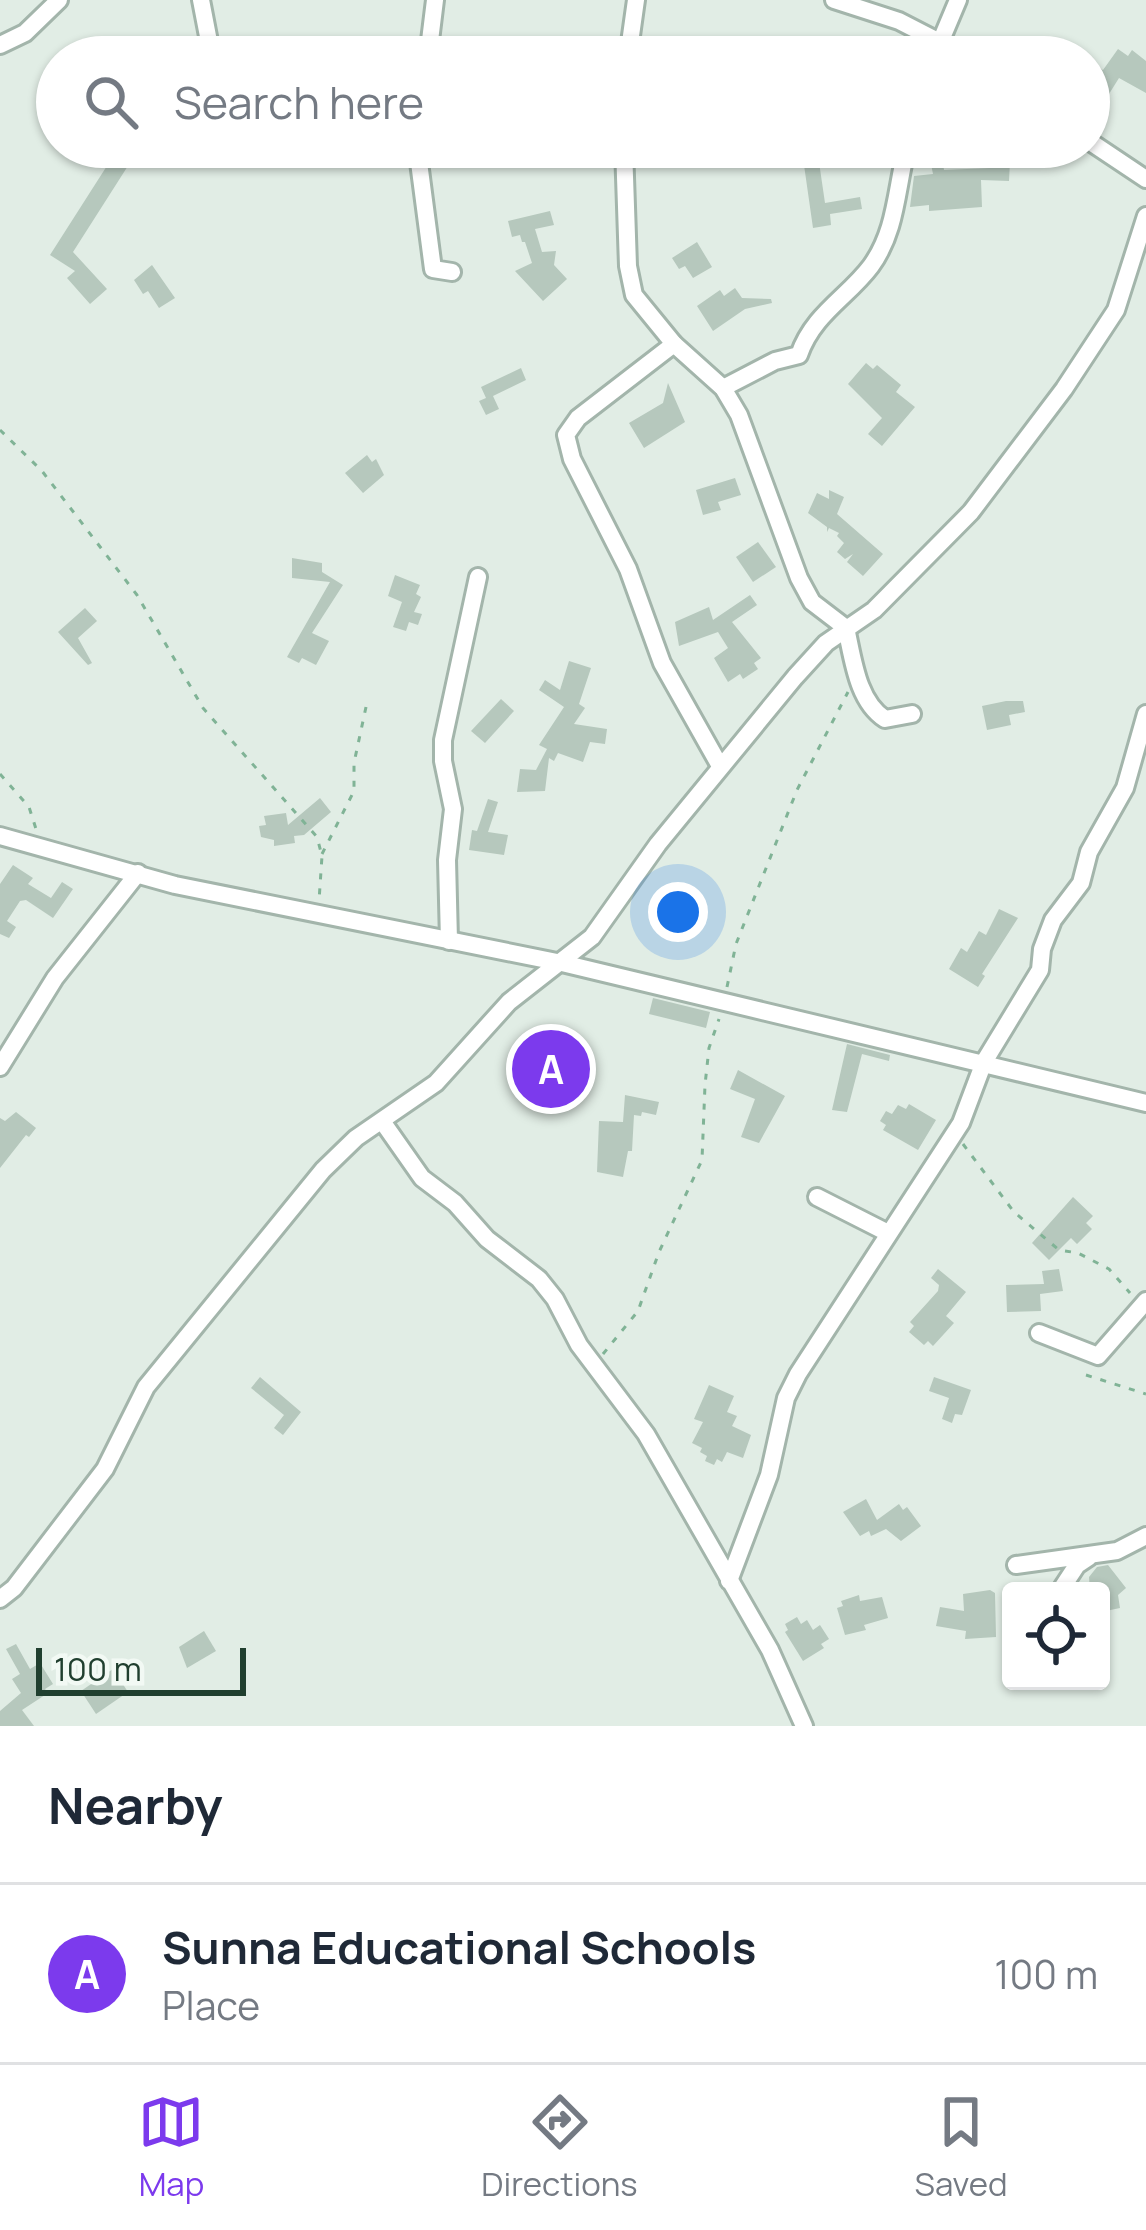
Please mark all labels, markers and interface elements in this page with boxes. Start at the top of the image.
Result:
search box [36,36,1110,168]
icon: search [78,69,144,135]
text: Search here [174,71,424,133]
your location [648,882,708,942]
pin: A [512,1024,590,1114]
map controls [1002,1582,1110,1690]
button: locate [1002,1582,1110,1690]
scale bar [36,1642,246,1695]
text: 100 m [54,1646,142,1691]
text: Nearby [48,1770,223,1839]
text: Sunna Educational Schools [162,1916,756,1978]
text: A [74,1947,100,2001]
text: 100 m [994,1947,1098,2001]
text: Place [162,1978,260,2032]
tab: Map [138,2089,204,2206]
tab: Directions [481,2089,638,2206]
tab: Saved [915,2089,1008,2206]

